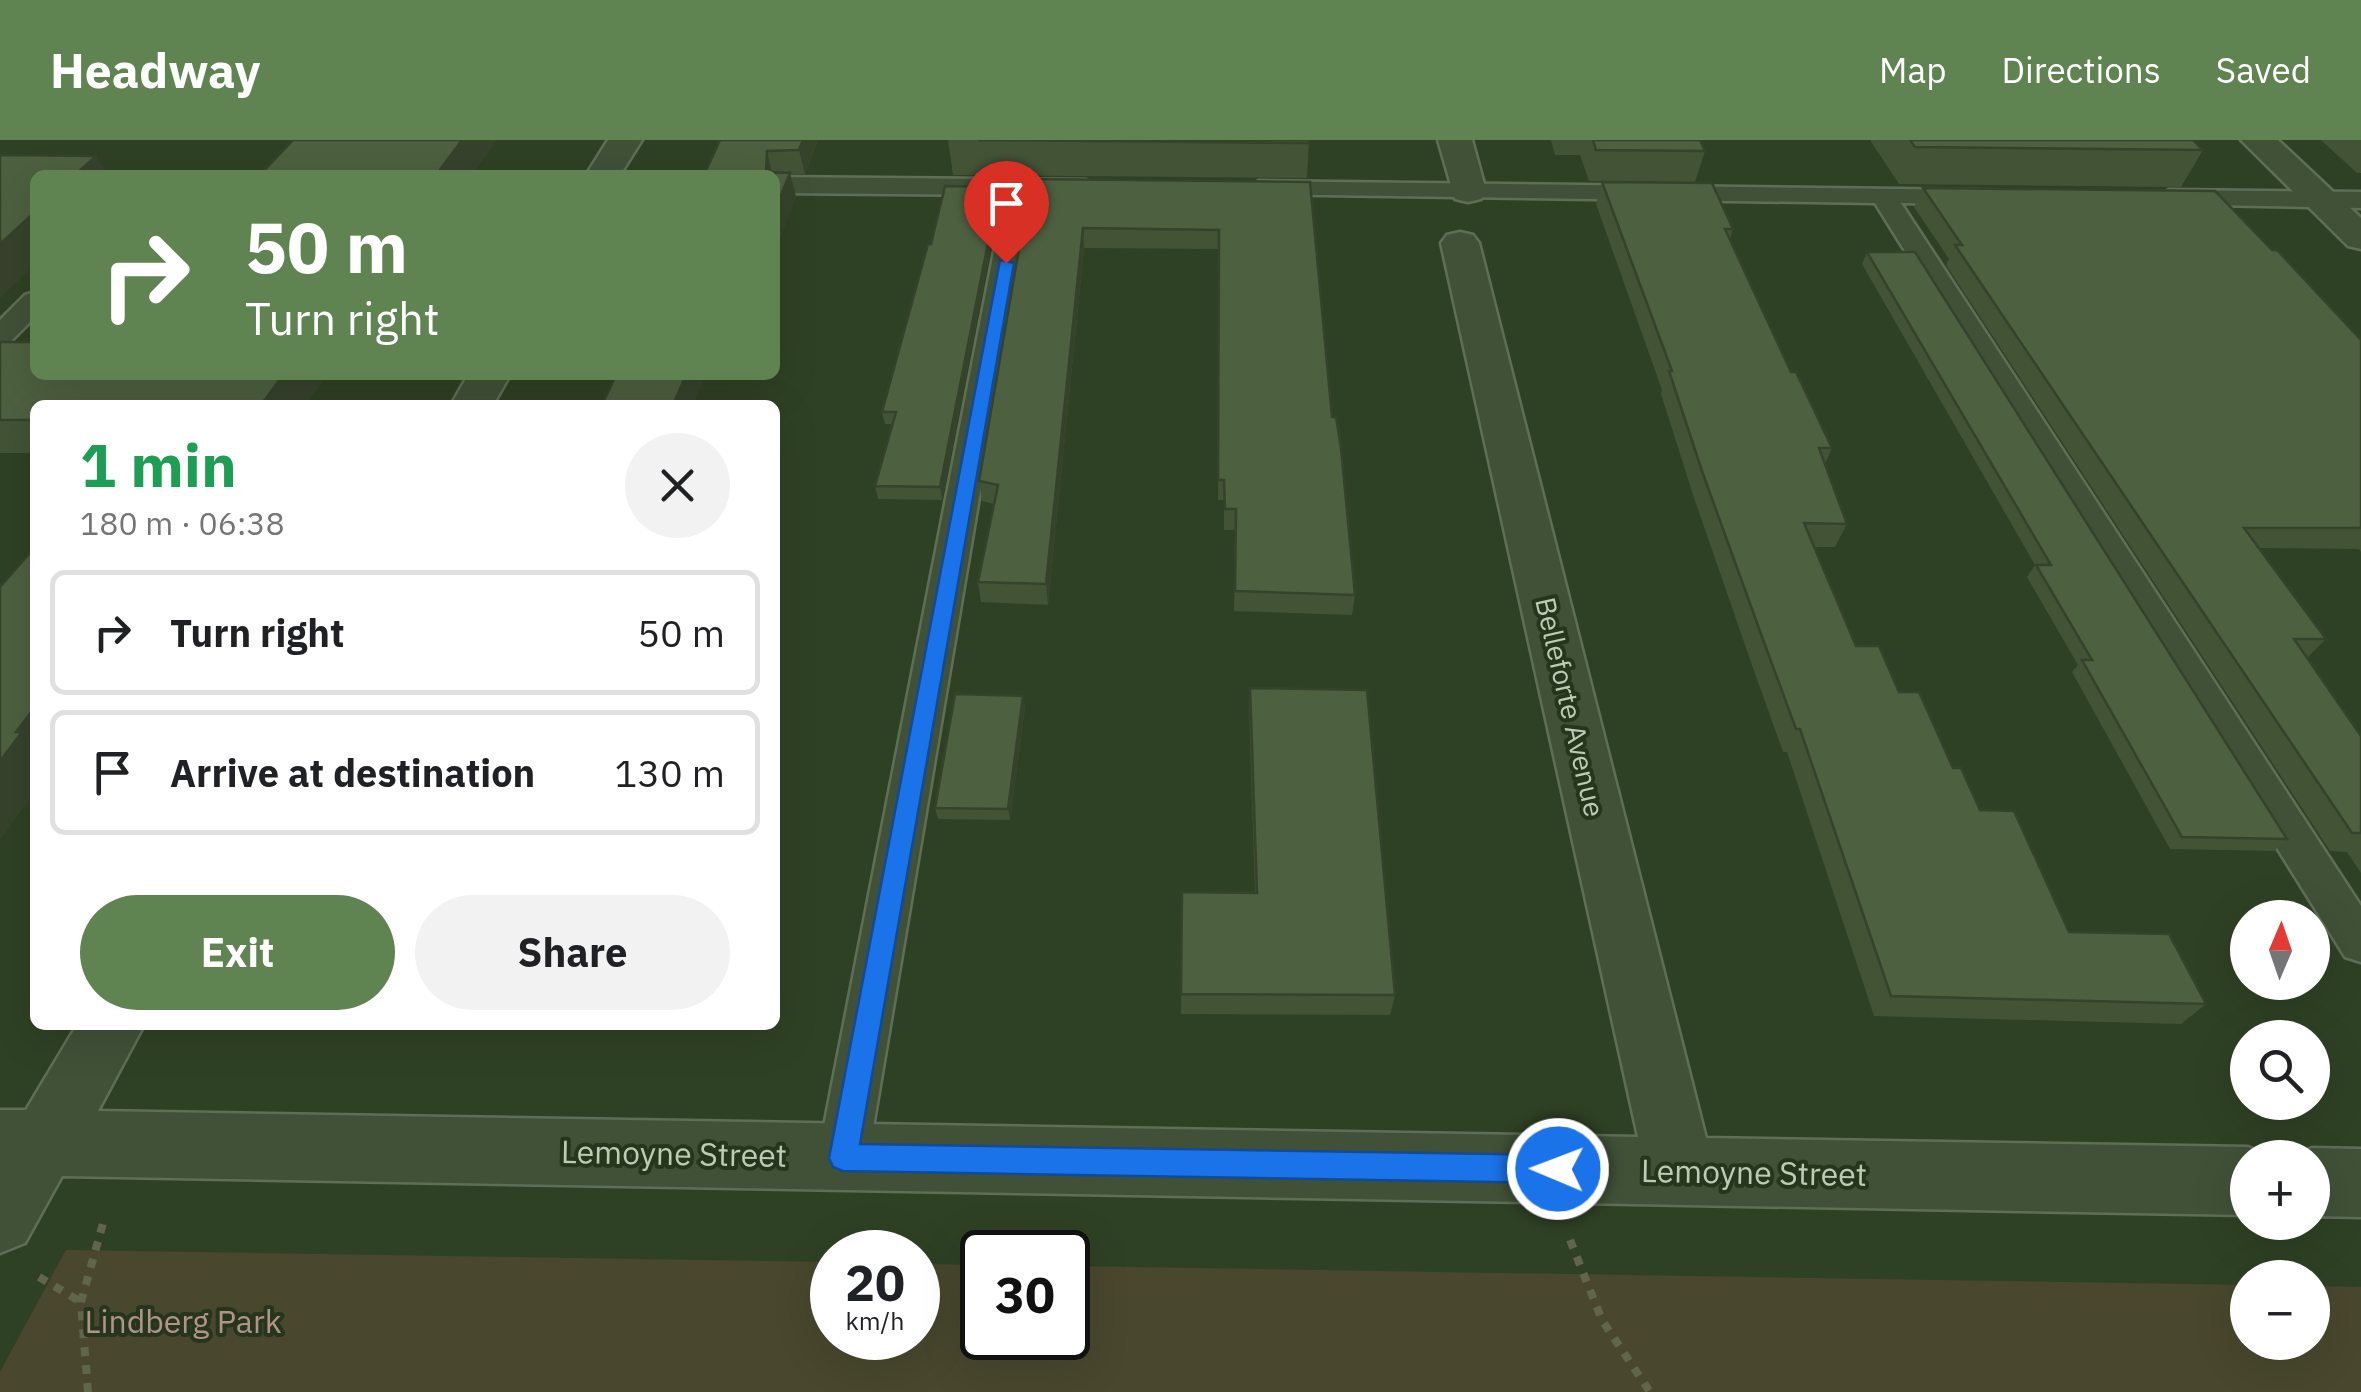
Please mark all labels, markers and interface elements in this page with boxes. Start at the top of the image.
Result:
text: Headway [50,39,260,101]
text: Map [1879,47,1947,93]
text: Directions [2002,47,2161,93]
text: Saved [2216,47,2311,93]
pin [964,161,1049,264]
icon: arrive [979,176,1034,231]
text: 50 m [245,201,408,292]
icon: right [80,210,210,340]
text: Turn right [245,289,440,347]
text: 1 min [80,425,237,504]
button: close [625,433,730,538]
text: 180 m · 06:38 [80,502,285,544]
street label: Belleforte Avenue [1527,593,1614,820]
icon: right [85,605,140,660]
text: Turn right [170,608,345,657]
text: 50 m [637,608,725,657]
icon: arrive [85,745,140,800]
text: Arrive at destination [170,748,535,797]
text: 130 m [614,748,725,797]
button: Exit [80,895,395,1010]
button: Share [415,895,730,1010]
north arrow [2230,900,2330,1000]
map controls [2230,900,2330,1360]
button: search [2230,1020,2330,1120]
position arrow [1506,1117,1610,1221]
street label: Lemoyne Street [561,1130,787,1176]
button: + [2230,1140,2330,1240]
street label: Lemoyne Street [1641,1149,1867,1195]
speed limit sign: 30 [960,1230,1090,1360]
text: 20 [845,1250,905,1315]
button: − [2230,1260,2330,1360]
park label: Lindberg Park [84,1300,282,1342]
text: km/h [846,1304,904,1337]

